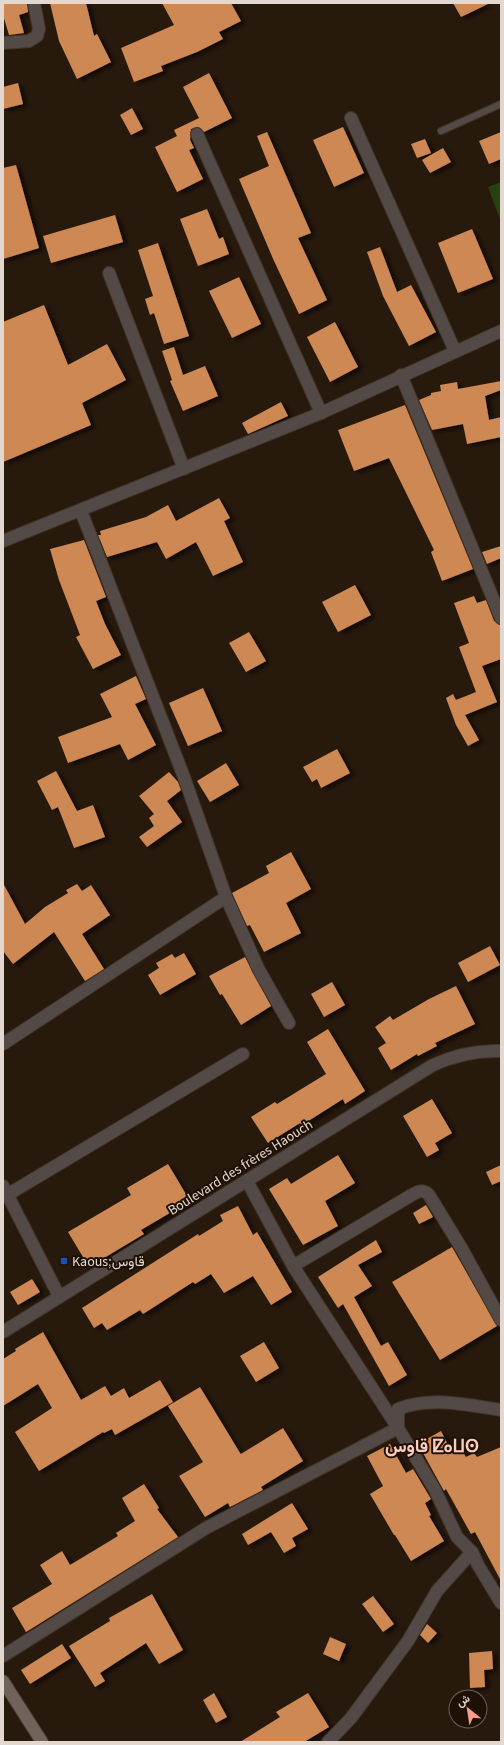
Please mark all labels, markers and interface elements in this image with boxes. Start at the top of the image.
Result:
street label: Boulevard des frères Haouch [164,1115,317,1221]
place label: Kaous;قاوس [72,1252,145,1272]
marker: Kaous;قاوس [59,1256,69,1266]
district label: قاوس ⵇⴰⵡⵙ [385,1434,479,1459]
north arrow [448,1689,488,1729]
text: ش [454,1691,473,1711]

